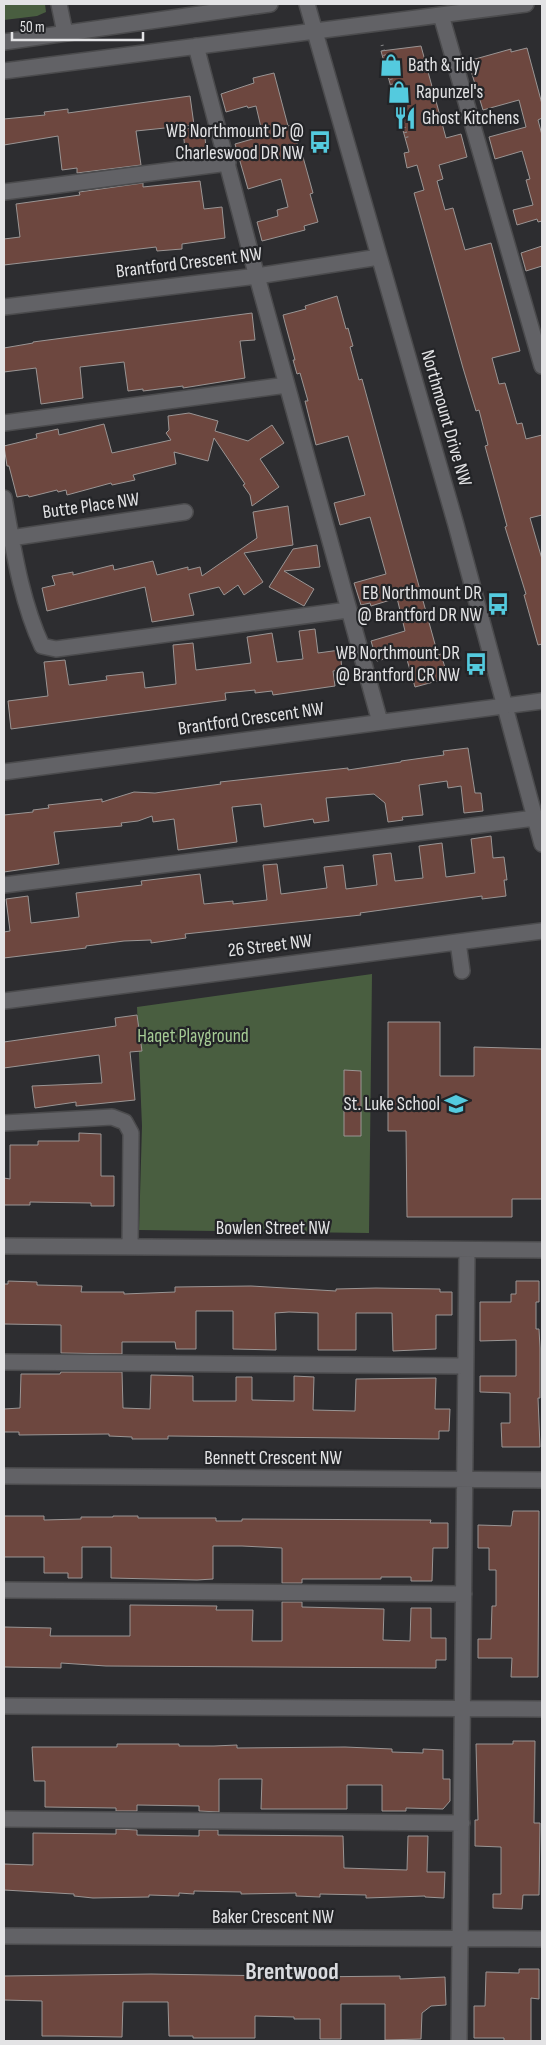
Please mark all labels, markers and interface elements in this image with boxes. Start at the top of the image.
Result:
scale bar [12,10,144,42]
text: 50 m [20,18,45,37]
shop icon: Bath & Tidy [378,52,404,78]
place label: Bath & Tidy [408,54,481,77]
shop icon: Rapunzel's [386,79,412,105]
place label: Rapunzel's [416,81,483,104]
restaurant icon: Ghost Kitchens [392,105,418,131]
place label: Ghost Kitchens [422,107,519,130]
place label: WB Northmount Dr @ Charleswood DR NW [166,120,305,165]
bus stop icon: WB Northmount Dr @ Charleswood DR NW [307,129,333,155]
street label: Brantford Crescent NW [115,243,264,283]
street label: Northmount Drive NW [416,347,477,489]
street label: Butte Place NW [41,488,142,524]
place label: EB Northmount DR @ Brantford DR NW [358,582,483,627]
bus stop icon: EB Northmount DR @ Brantford DR NW [485,591,511,617]
place label: WB Northmount DR @ Brantford CR NW [336,642,461,687]
bus stop icon: WB Northmount DR @ Brantford CR NW [463,651,489,677]
street label: Brantford Crescent NW [177,697,326,741]
street label: 26 Street NW [227,929,314,963]
park label: Haqet Playground [137,1025,249,1048]
school or university icon: St. Luke School [443,1091,469,1117]
place label: St. Luke School [343,1093,440,1116]
street label: Bowlen Street NW [216,1217,331,1240]
street label: Bennett Crescent NW [204,1447,342,1470]
street label: Baker Crescent NW [212,1906,335,1929]
district label: Brentwood [245,1957,339,1986]

